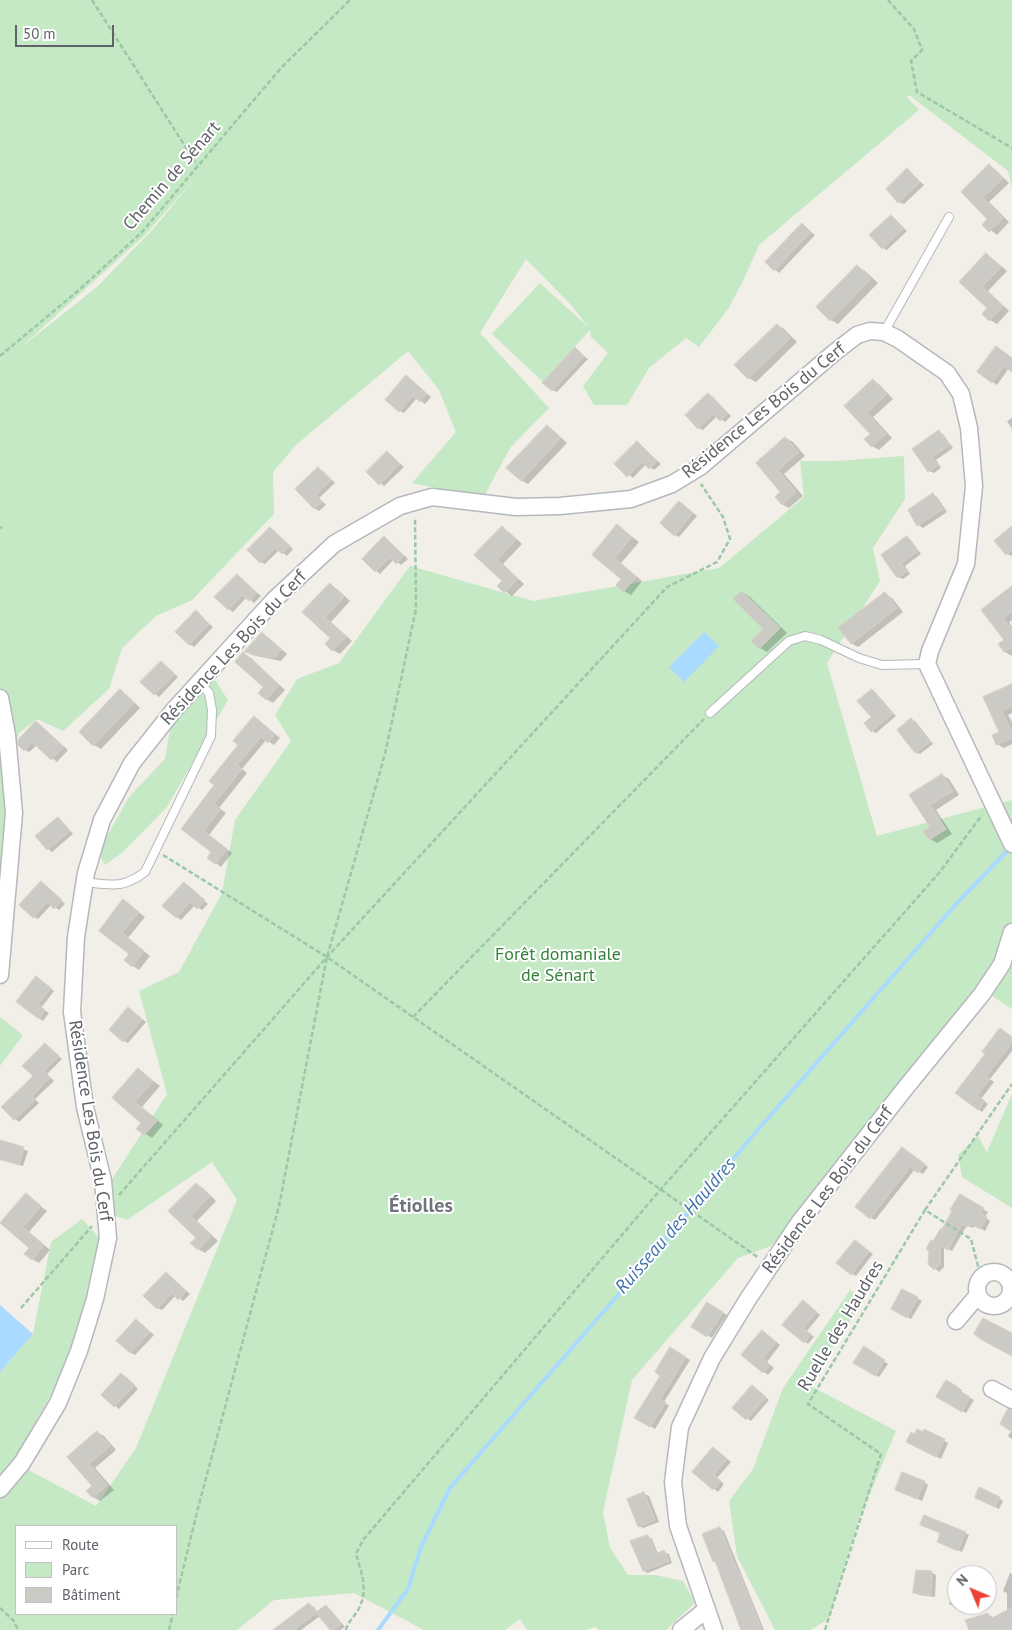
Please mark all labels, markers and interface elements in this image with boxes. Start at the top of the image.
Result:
scale bar [18,15,116,47]
text: 50 m [23,24,56,43]
street label: Chemin de Sénart [119,117,225,235]
street label: Résidence Les Bois du Cerf [678,339,850,483]
street label: Résidence Les Bois du Cerf [157,566,311,730]
park label: Forêt domaniale de Sénart [495,944,621,986]
street label: Résidence Les Bois du Cerf [63,1019,117,1223]
street label: Résidence Les Bois du Cerf [758,1102,898,1278]
water label: Ruisseau des Hauldres [611,1153,741,1299]
district label: Étiolles [389,1194,453,1218]
street label: Ruelle des Haudres [794,1257,888,1395]
legend [15,1525,178,1615]
text: Route [62,1535,99,1554]
text: Parc [62,1560,89,1579]
north arrow [947,1565,997,1615]
text: N [952,1570,972,1590]
text: Bâtiment [62,1585,120,1604]

